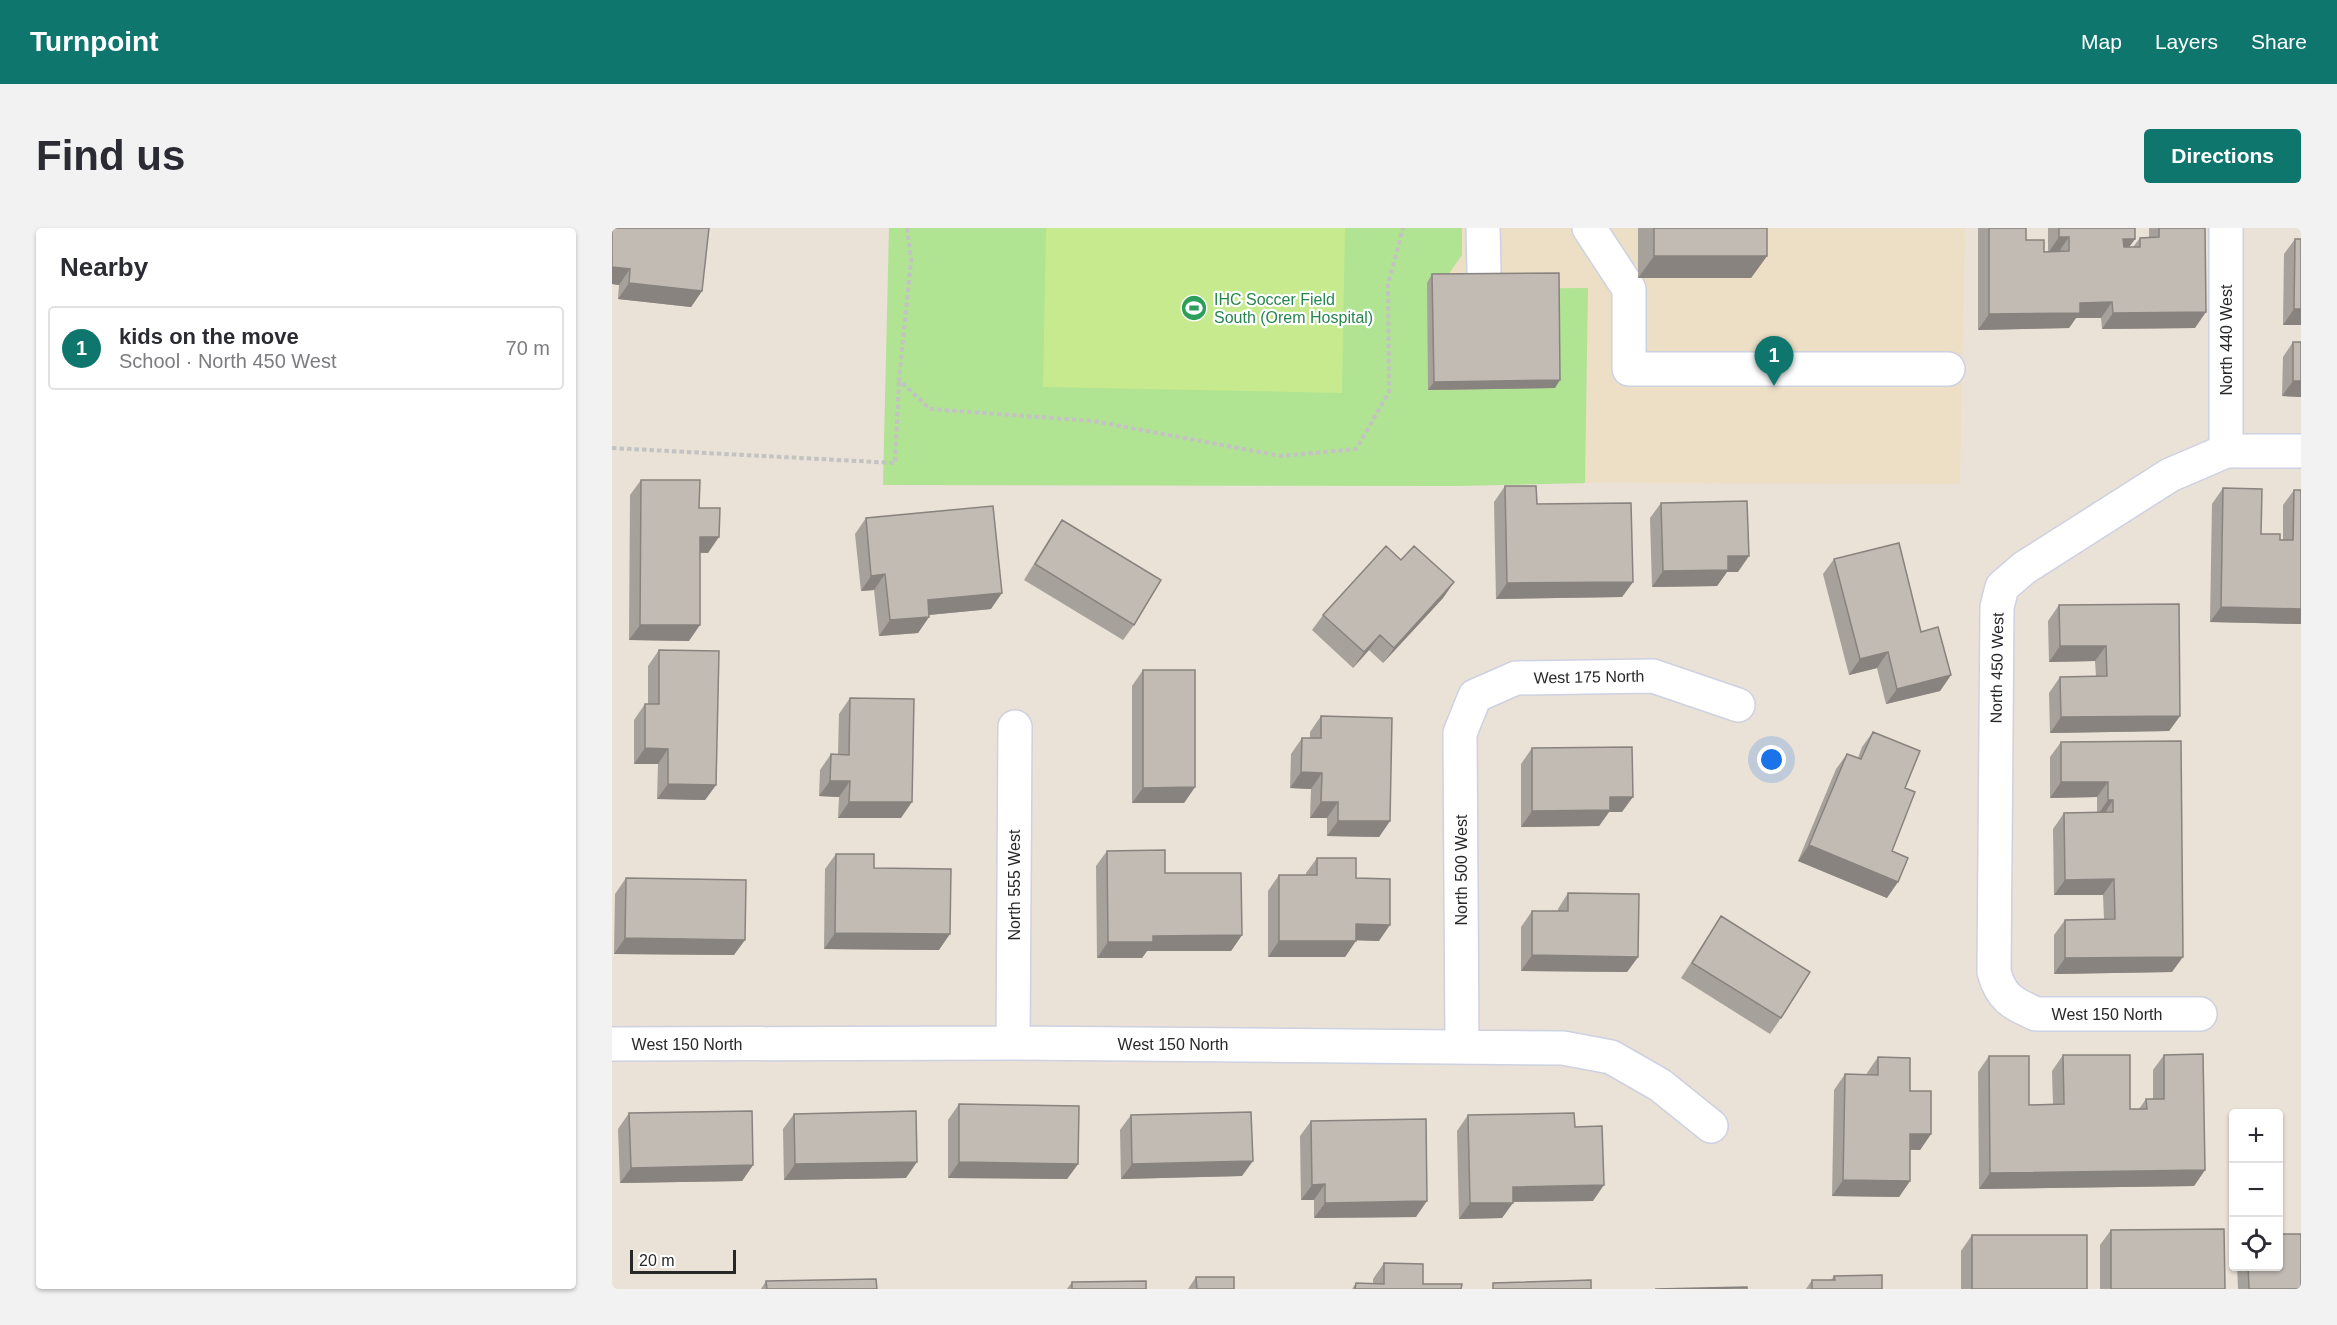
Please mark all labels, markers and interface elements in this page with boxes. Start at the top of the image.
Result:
text: Turnpoint [30,26,159,57]
text: Map [2081,30,2122,53]
text: Layers [2155,30,2218,53]
text: Share [2251,30,2307,53]
button: Directions [2144,129,2301,183]
text: Find us [36,132,185,179]
text: Nearby [60,252,148,282]
street label: North 440 West [2218,284,2235,395]
place label: IHC Soccer Field South (Orem Hospital) [1214,291,1373,326]
sports icon: IHC Soccer Field South (Orem Hospital) [1179,293,1209,323]
text: kids on the move [119,324,299,349]
pin: 1 [1754,336,1794,386]
text: 1 [76,337,87,359]
text: 70 m [506,337,550,359]
text: School · North 450 West [119,350,337,372]
street label: North 450 West [1988,612,2006,724]
street label: West 175 North [1533,668,1645,686]
your location [1757,745,1786,774]
street label: North 500 West [1453,814,1470,925]
street label: North 555 West [1006,829,1023,940]
street label: West 150 North [2052,1006,2162,1023]
street label: West 150 North [632,1036,742,1053]
street label: West 150 North [1118,1036,1228,1053]
map controls [2229,1109,2283,1271]
button: + [2229,1109,2283,1163]
button: − [2229,1163,2283,1217]
button: locate [2229,1217,2283,1271]
scale bar [630,1247,736,1274]
text: 20 m [639,1252,675,1269]

